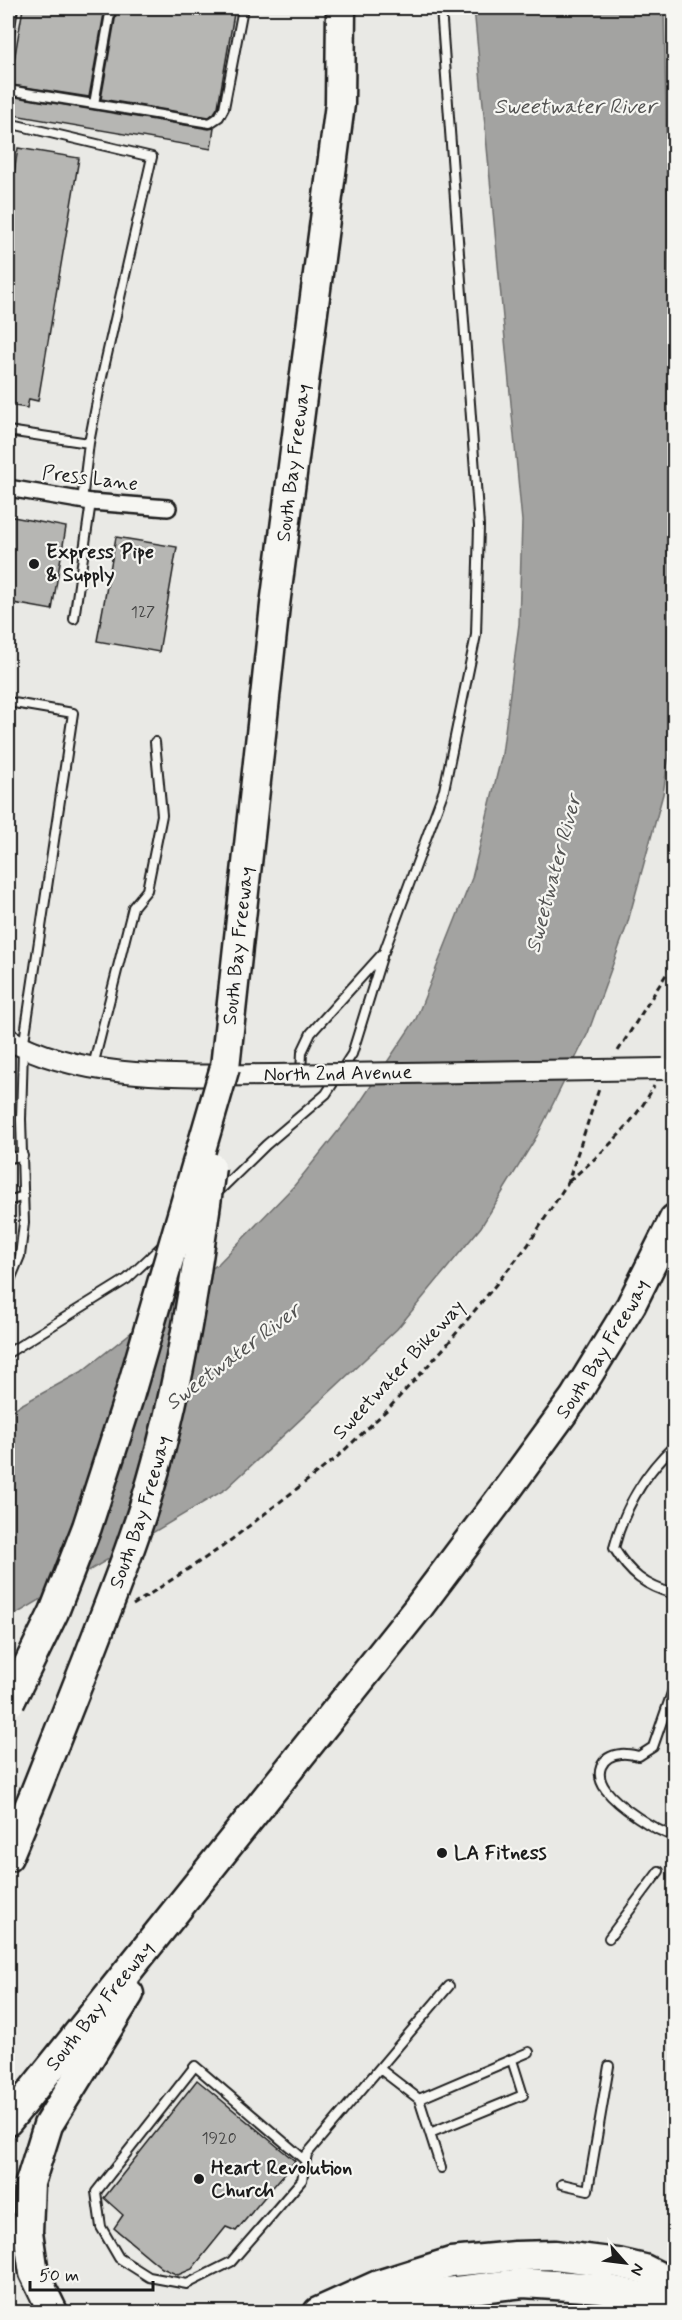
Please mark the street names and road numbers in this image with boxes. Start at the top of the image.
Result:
street label: South Bay Freeway [270,382,317,544]
street label: Press Lane [41,460,139,498]
street label: South Bay Freeway [216,865,260,1026]
street label: North 2nd Avenue [264,1059,413,1089]
street label: South Bay Freeway [550,1275,655,1424]
street label: Sweetwater Bikeway [327,1294,471,1446]
street label: South Bay Freeway [103,1433,177,1592]
street label: South Bay Freeway [40,1936,160,2077]

